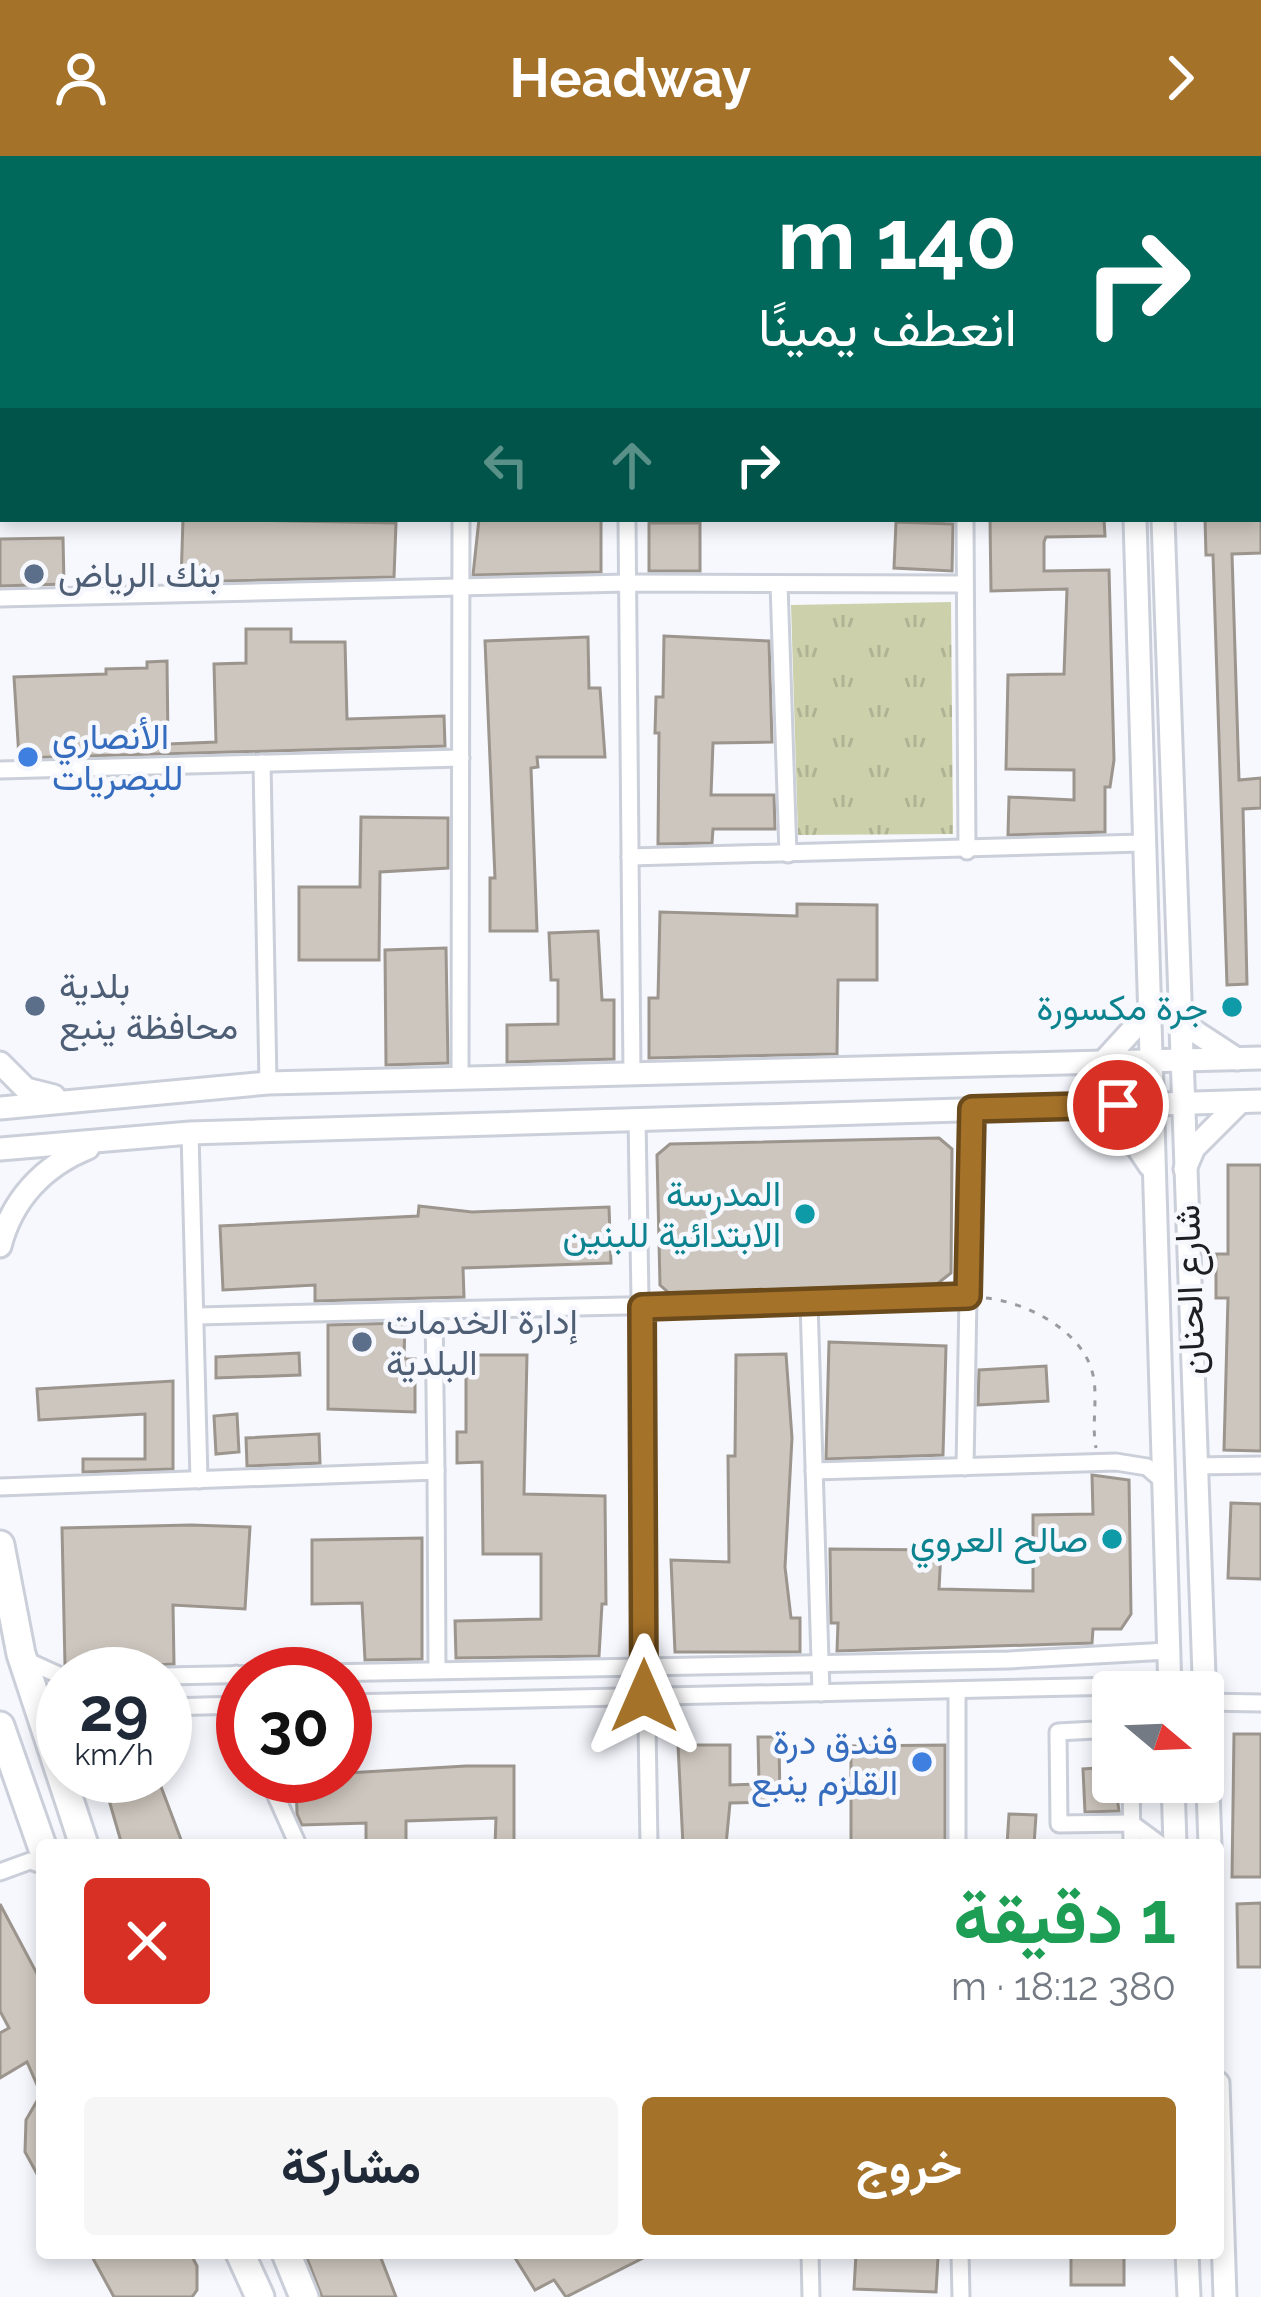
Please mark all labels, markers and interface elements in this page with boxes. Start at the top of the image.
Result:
icon: person [48,45,114,111]
icon: forward [1147,45,1213,111]
text: Headway [510,46,752,110]
text: 140 m [778,190,1017,289]
icon: right [1059,204,1215,360]
text: انعطف يمينًا [758,295,1017,359]
icon: left [473,432,539,498]
icon: ahead [599,432,665,498]
icon: right [725,432,791,498]
place label: بنك الرياض [58,553,221,597]
marker: بنك الرياض [21,561,47,587]
place label: الأنصاري للبصريات [52,715,183,800]
marker: الأنصاري للبصريات [15,744,41,770]
place label: بلدية محافظة ينبع [59,964,238,1052]
place label: جرة مكسورة [1037,986,1208,1030]
marker: بلدية محافظة ينبع [22,993,48,1019]
marker: جرة مكسورة [1219,994,1245,1020]
pin [1067,1054,1169,1156]
icon: arrive [1085,1072,1151,1138]
place label: المدرسة الابتدائية للبنين [563,1172,781,1256]
marker: المدرسة الابتدائية للبنين [792,1201,818,1227]
street label: شارع الحنان [1165,1204,1217,1376]
place label: إدارة الخدمات البلدية [386,1300,578,1383]
marker: إدارة الخدمات البلدية [349,1329,375,1355]
place label: صالح العروي [910,1518,1088,1569]
marker: صالح العروي [1099,1526,1125,1552]
position arrow [581,1633,707,1759]
speed limit sign: 30 [216,1647,372,1803]
north arrow [1092,1671,1224,1803]
map controls [1092,1671,1224,1803]
text: 29 [79,1675,149,1745]
place label: فندق درة القلزم ينبع [751,1720,898,1808]
text: km/h [74,1737,154,1772]
marker: فندق درة القلزم ينبع [909,1749,935,1775]
text: 1 دقيقة [953,1875,1176,1960]
button: close [84,1878,210,2004]
text: 380 m · 18:12 [951,1963,1176,2009]
button: مشاركة [84,2097,618,2235]
button: خروج [642,2097,1176,2235]

